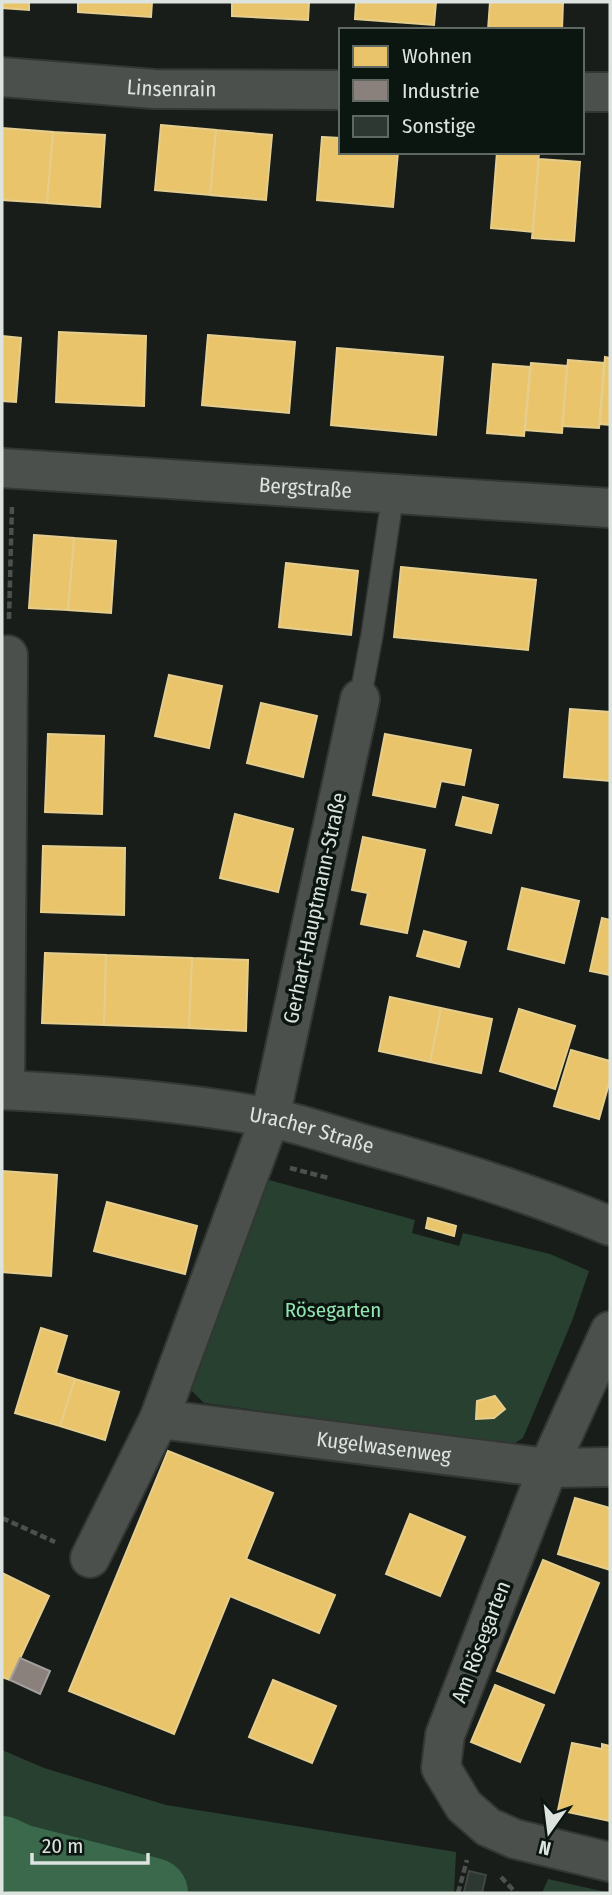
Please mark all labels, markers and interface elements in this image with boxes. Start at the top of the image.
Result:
legend [339,28,584,154]
text: Wohnen [402,43,472,69]
street label: Linsenrain [126,74,216,102]
text: Industrie [402,78,480,104]
text: Sonstige [402,113,476,139]
street label: Bergstraße [258,472,353,504]
street label: Gerhart-Hauptmann-Straße [278,790,352,1026]
street label: Uracher Straße [247,1101,377,1159]
park label: Rösegarten [285,1297,381,1323]
street label: Kugelwasenweg [315,1426,453,1469]
street label: Am Rösegarten [446,1577,516,1707]
north arrow [514,1797,584,1867]
scale bar [32,1822,147,1866]
text: 20 m [42,1833,83,1859]
text: N [537,1835,553,1861]

